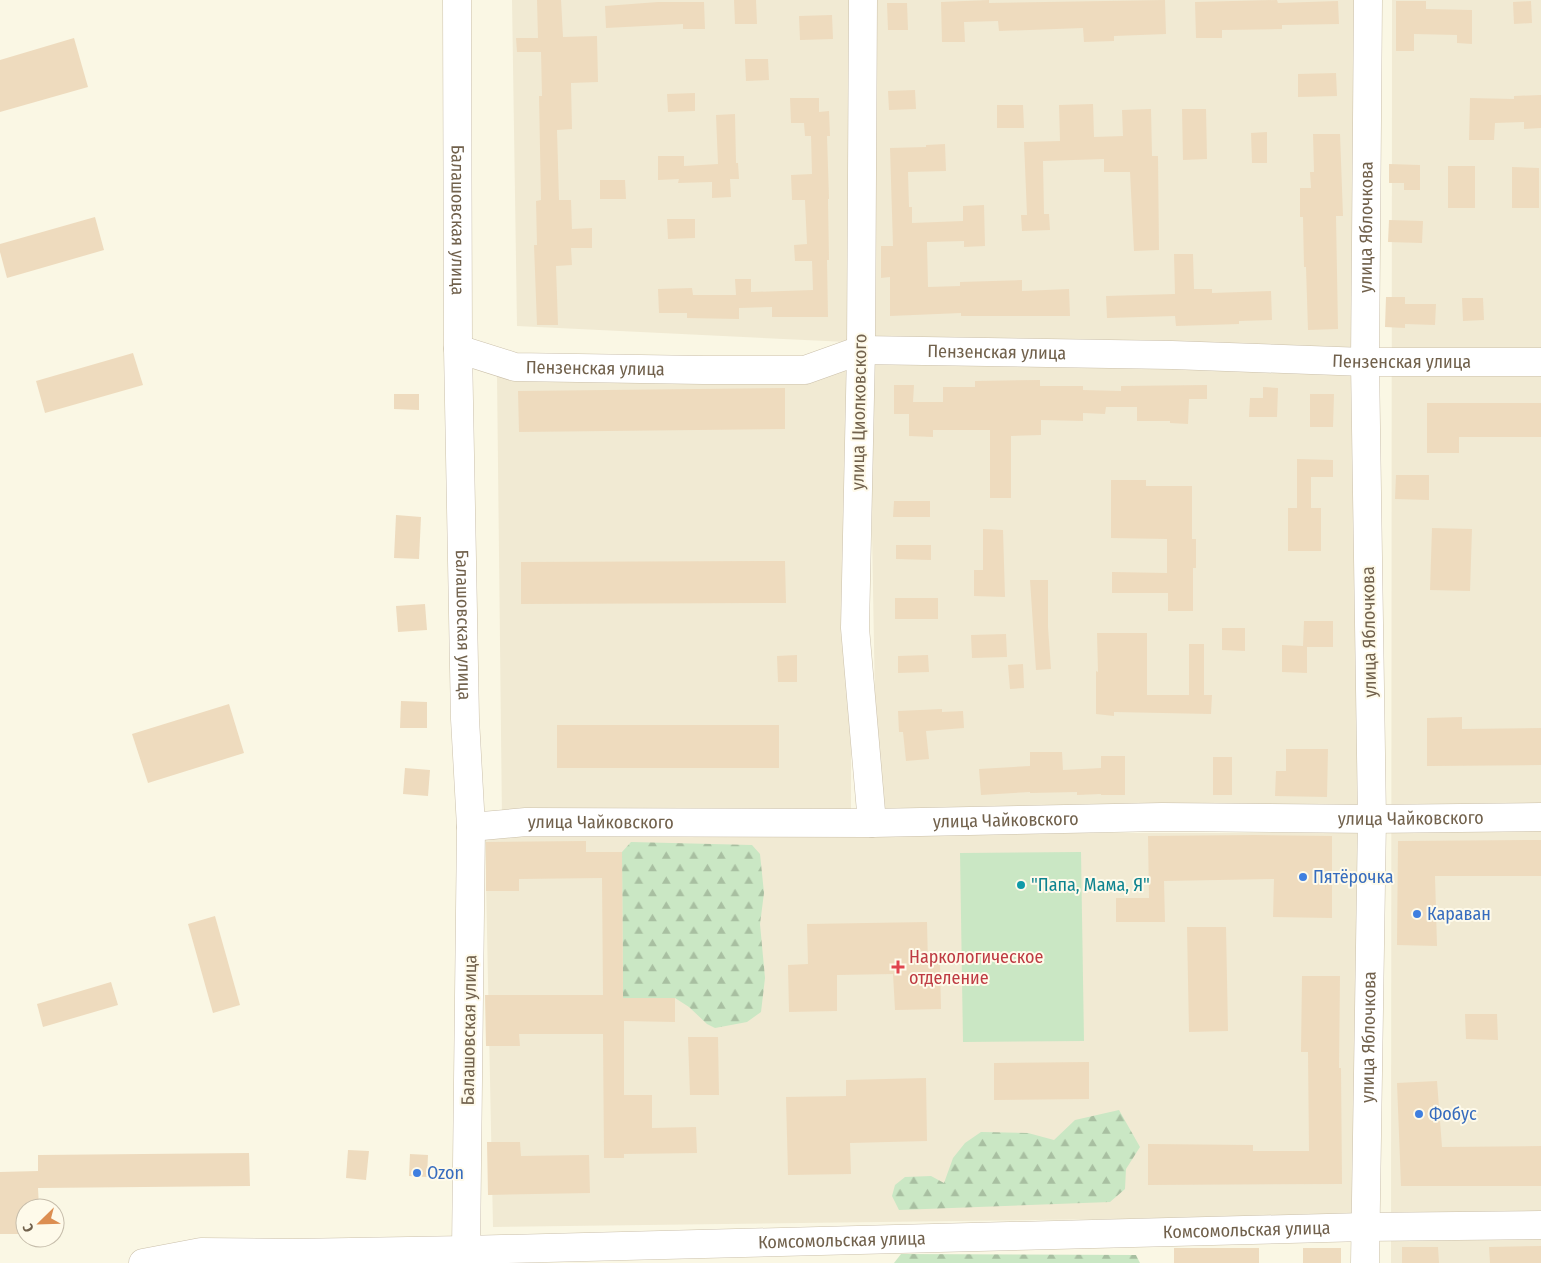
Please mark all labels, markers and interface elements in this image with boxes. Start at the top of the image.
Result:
street label: Балашовская улица [446,145,469,296]
street label: улица Яблочкова [1355,161,1378,293]
street label: улица Циолковского [847,334,871,490]
street label: Пензенская улица [927,340,1066,364]
street label: Пензенская улица [1332,350,1471,373]
street label: Пензенская улица [526,356,665,380]
street label: Балашовская улица [451,549,476,701]
street label: улица Яблочкова [1357,566,1381,698]
street label: улица Чайковского [1338,807,1484,830]
street label: улица Чайковского [933,808,1079,833]
street label: улица Чайковского [528,811,674,833]
place label: Пятёрочка [1313,866,1394,888]
marker: Пятёрочка [1297,871,1309,883]
place label: "Папа, Мама, Я" [1031,874,1150,896]
marker: "Папа, Мама, Я" [1015,879,1027,891]
place label: Караван [1427,903,1491,925]
marker: Караван [1411,908,1423,920]
place label: Наркологическое отделение [909,946,1043,989]
street label: Балашовская улица [457,954,481,1105]
marker: Наркологическое отделение [891,960,905,974]
street label: улица Яблочкова [1357,971,1381,1103]
place label: Фобус [1429,1103,1477,1125]
marker: Фобус [1413,1108,1425,1120]
place label: Ozon [427,1162,464,1184]
marker: Ozon [411,1167,423,1179]
north arrow [15,1198,65,1248]
street label: Комсомольская улица [1163,1217,1331,1243]
text: С [19,1221,38,1235]
street label: Комсомольская улица [758,1227,926,1254]

